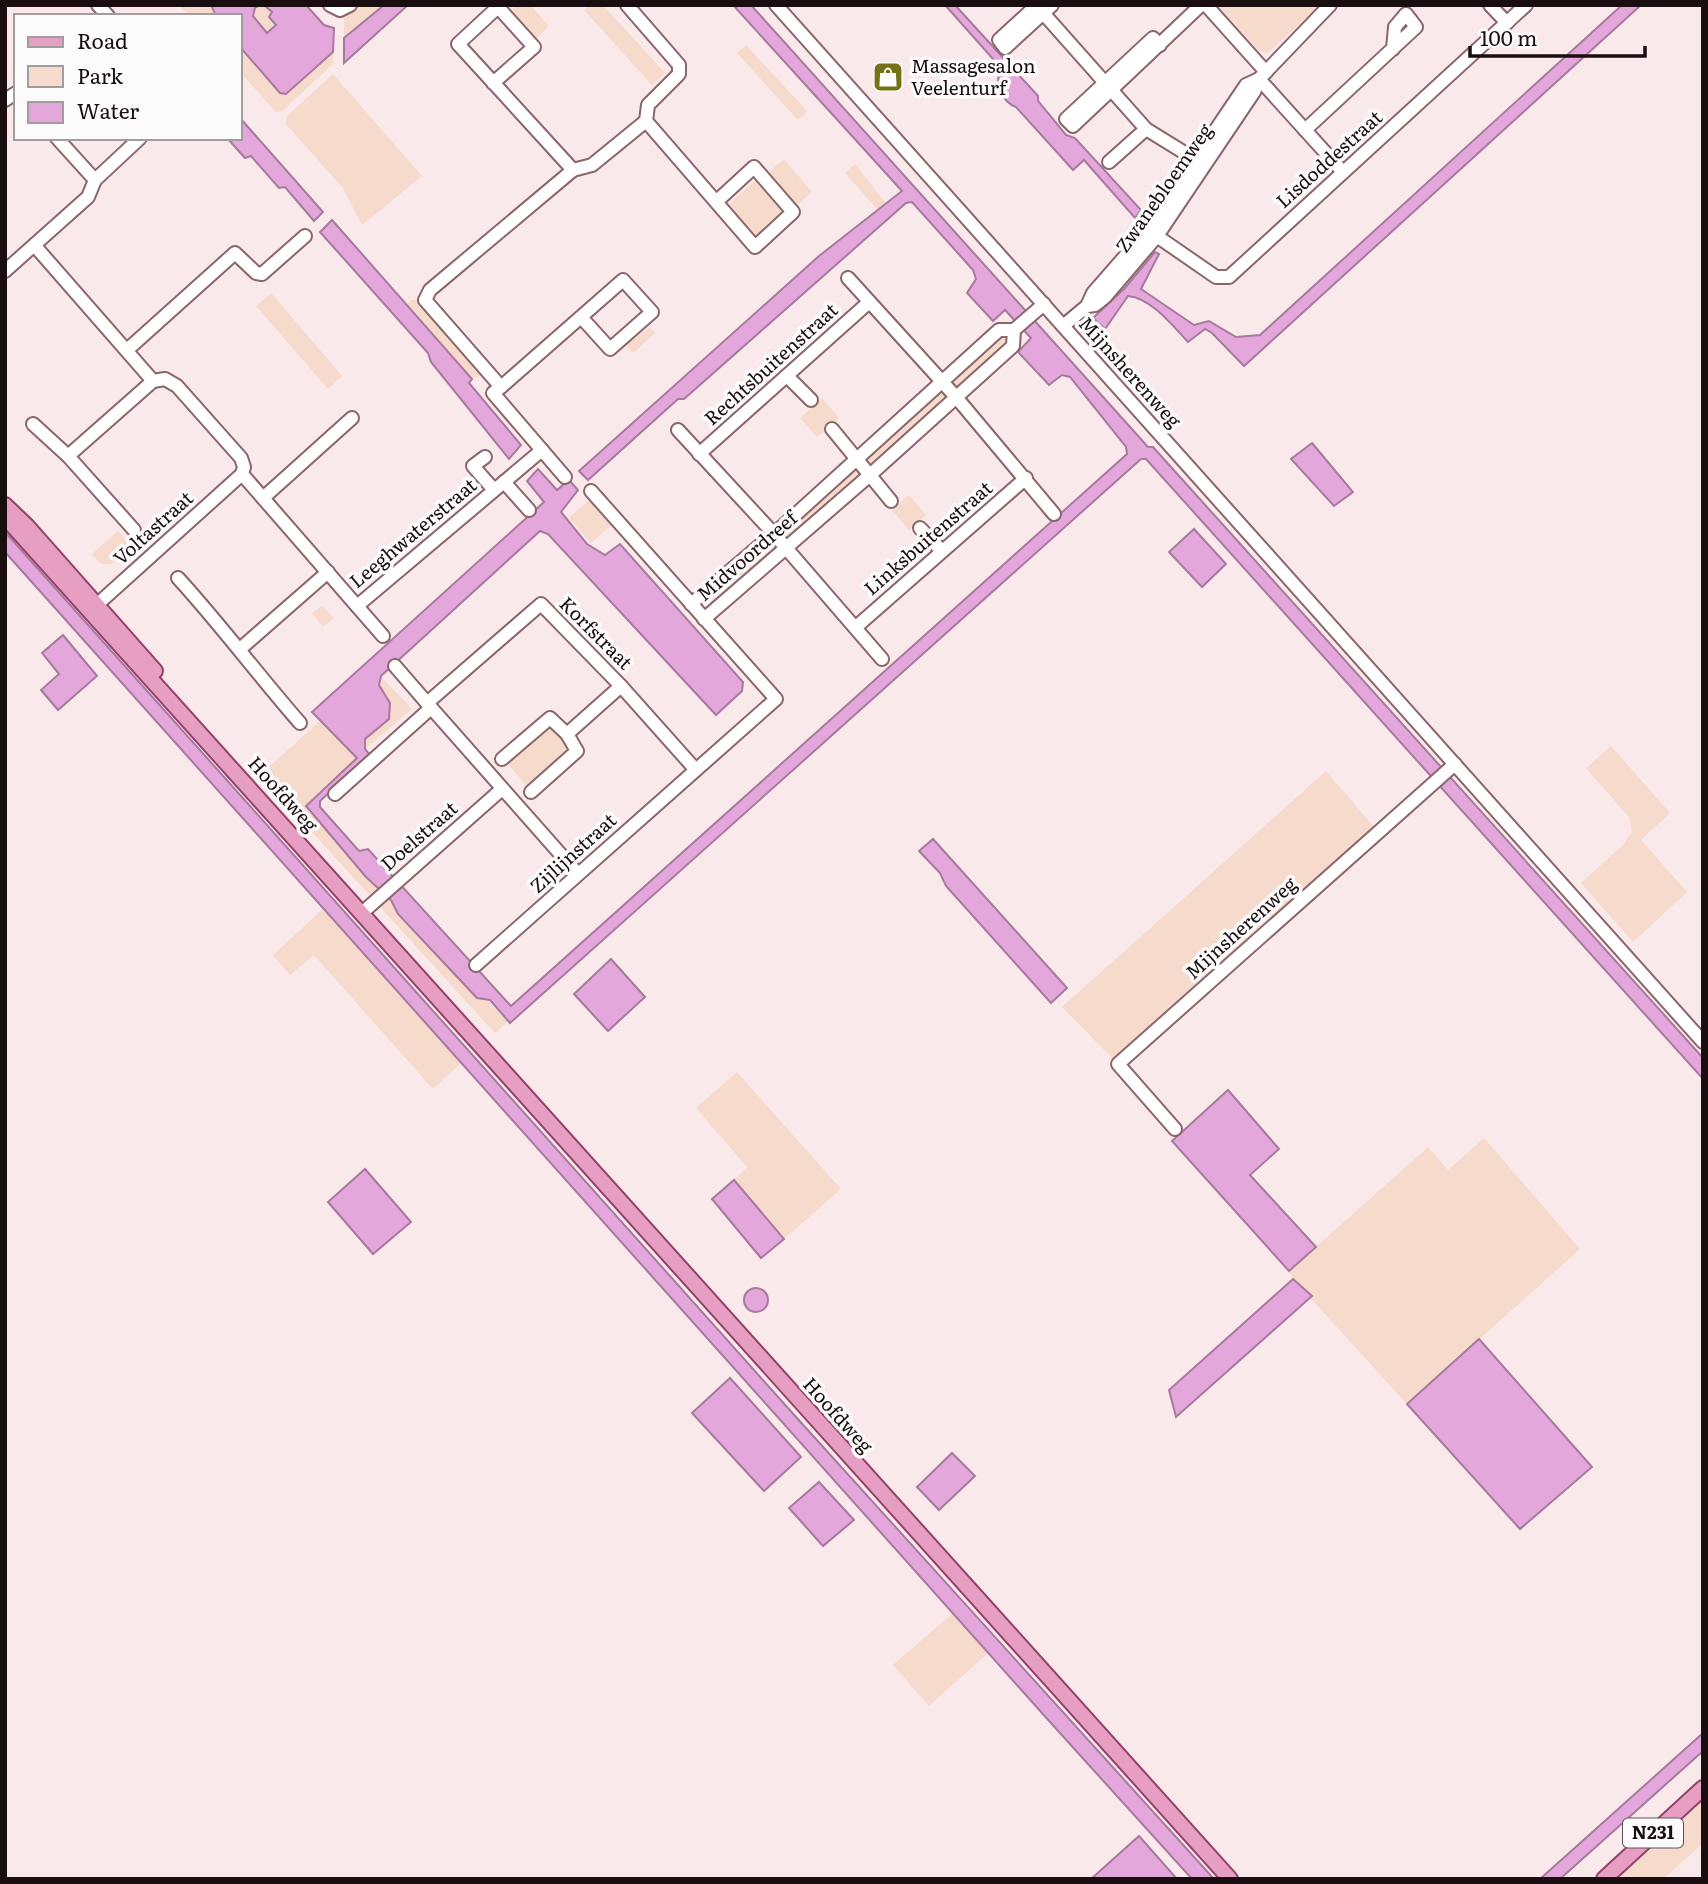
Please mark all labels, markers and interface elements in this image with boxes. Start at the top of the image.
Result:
legend [14,14,242,140]
scale bar [1470,14,1645,58]
text: 100 m [1480,21,1537,52]
text: Road [77,24,128,55]
place label: Massagesalon Veelenturf [911,51,1035,101]
text: Park [77,59,123,90]
shop icon: Massagesalon Veelenturf [871,60,905,94]
text: Water [77,94,139,125]
street label: Lisdoddestraat [1269,103,1388,214]
street label: Zwanebloemweg [1108,117,1219,258]
street label: Rechtsbuitenstraat [697,295,843,431]
street label: Mijnsherenweg [1073,310,1189,433]
street label: Leeghwaterstraat [343,470,482,594]
street label: Linksbuitenstraat [857,473,998,601]
street label: Voltastraat [106,484,199,571]
street label: Midvoordreef [690,503,804,607]
street label: Korfstraat [554,589,640,675]
street label: Hoofdweg [242,749,326,838]
street label: Doelstraat [374,794,463,877]
street label: Zijlijnstraat [523,806,622,899]
street label: Mijnsherenweg [1179,869,1302,985]
street label: Hoofdweg [797,1370,881,1459]
road number: N231 [1623,1818,1683,1847]

